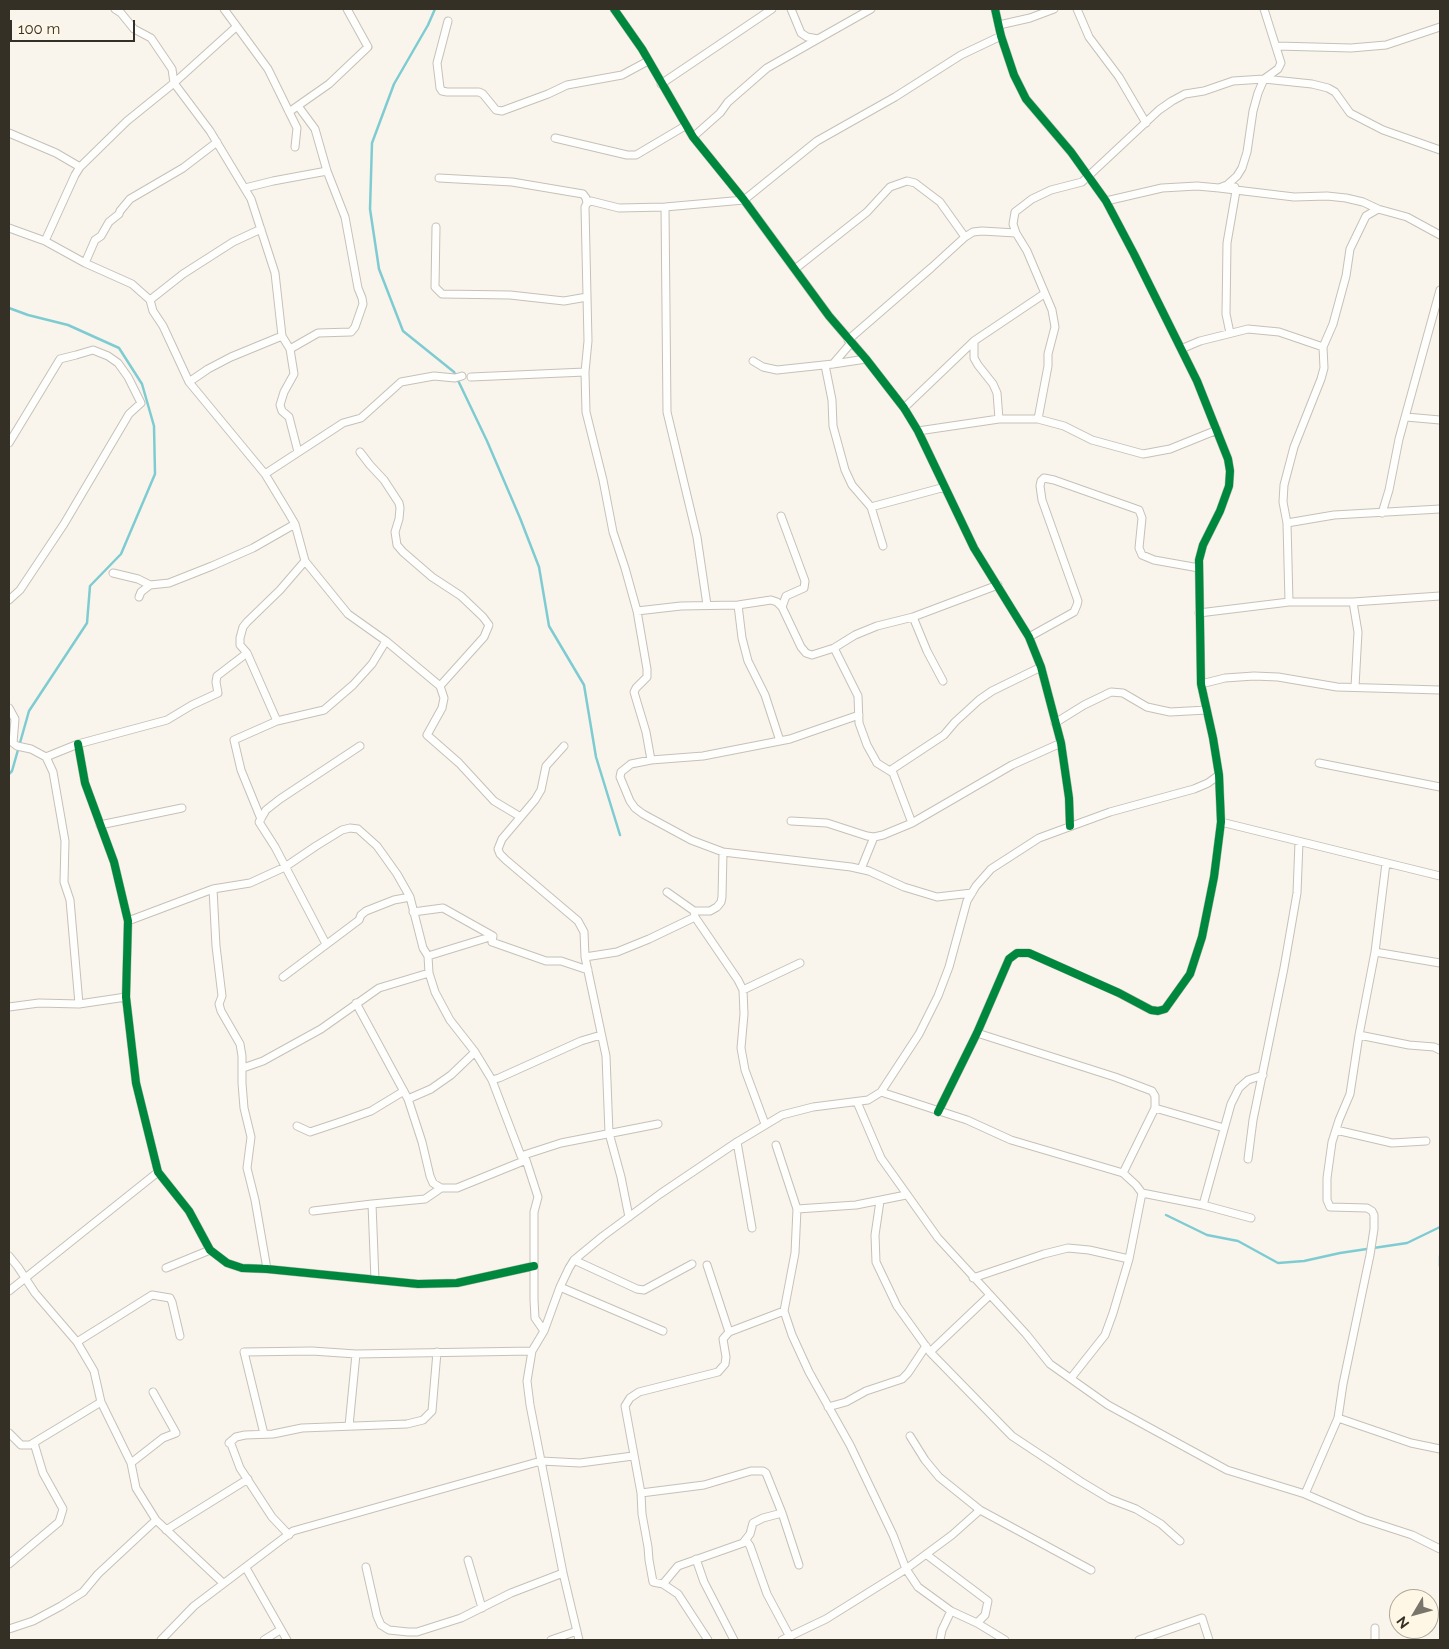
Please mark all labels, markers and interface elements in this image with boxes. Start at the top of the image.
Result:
scale bar [12,10,138,42]
text: 100 m [18,20,60,38]
north arrow [1389,1589,1439,1639]
text: N [1393,1613,1412,1632]

